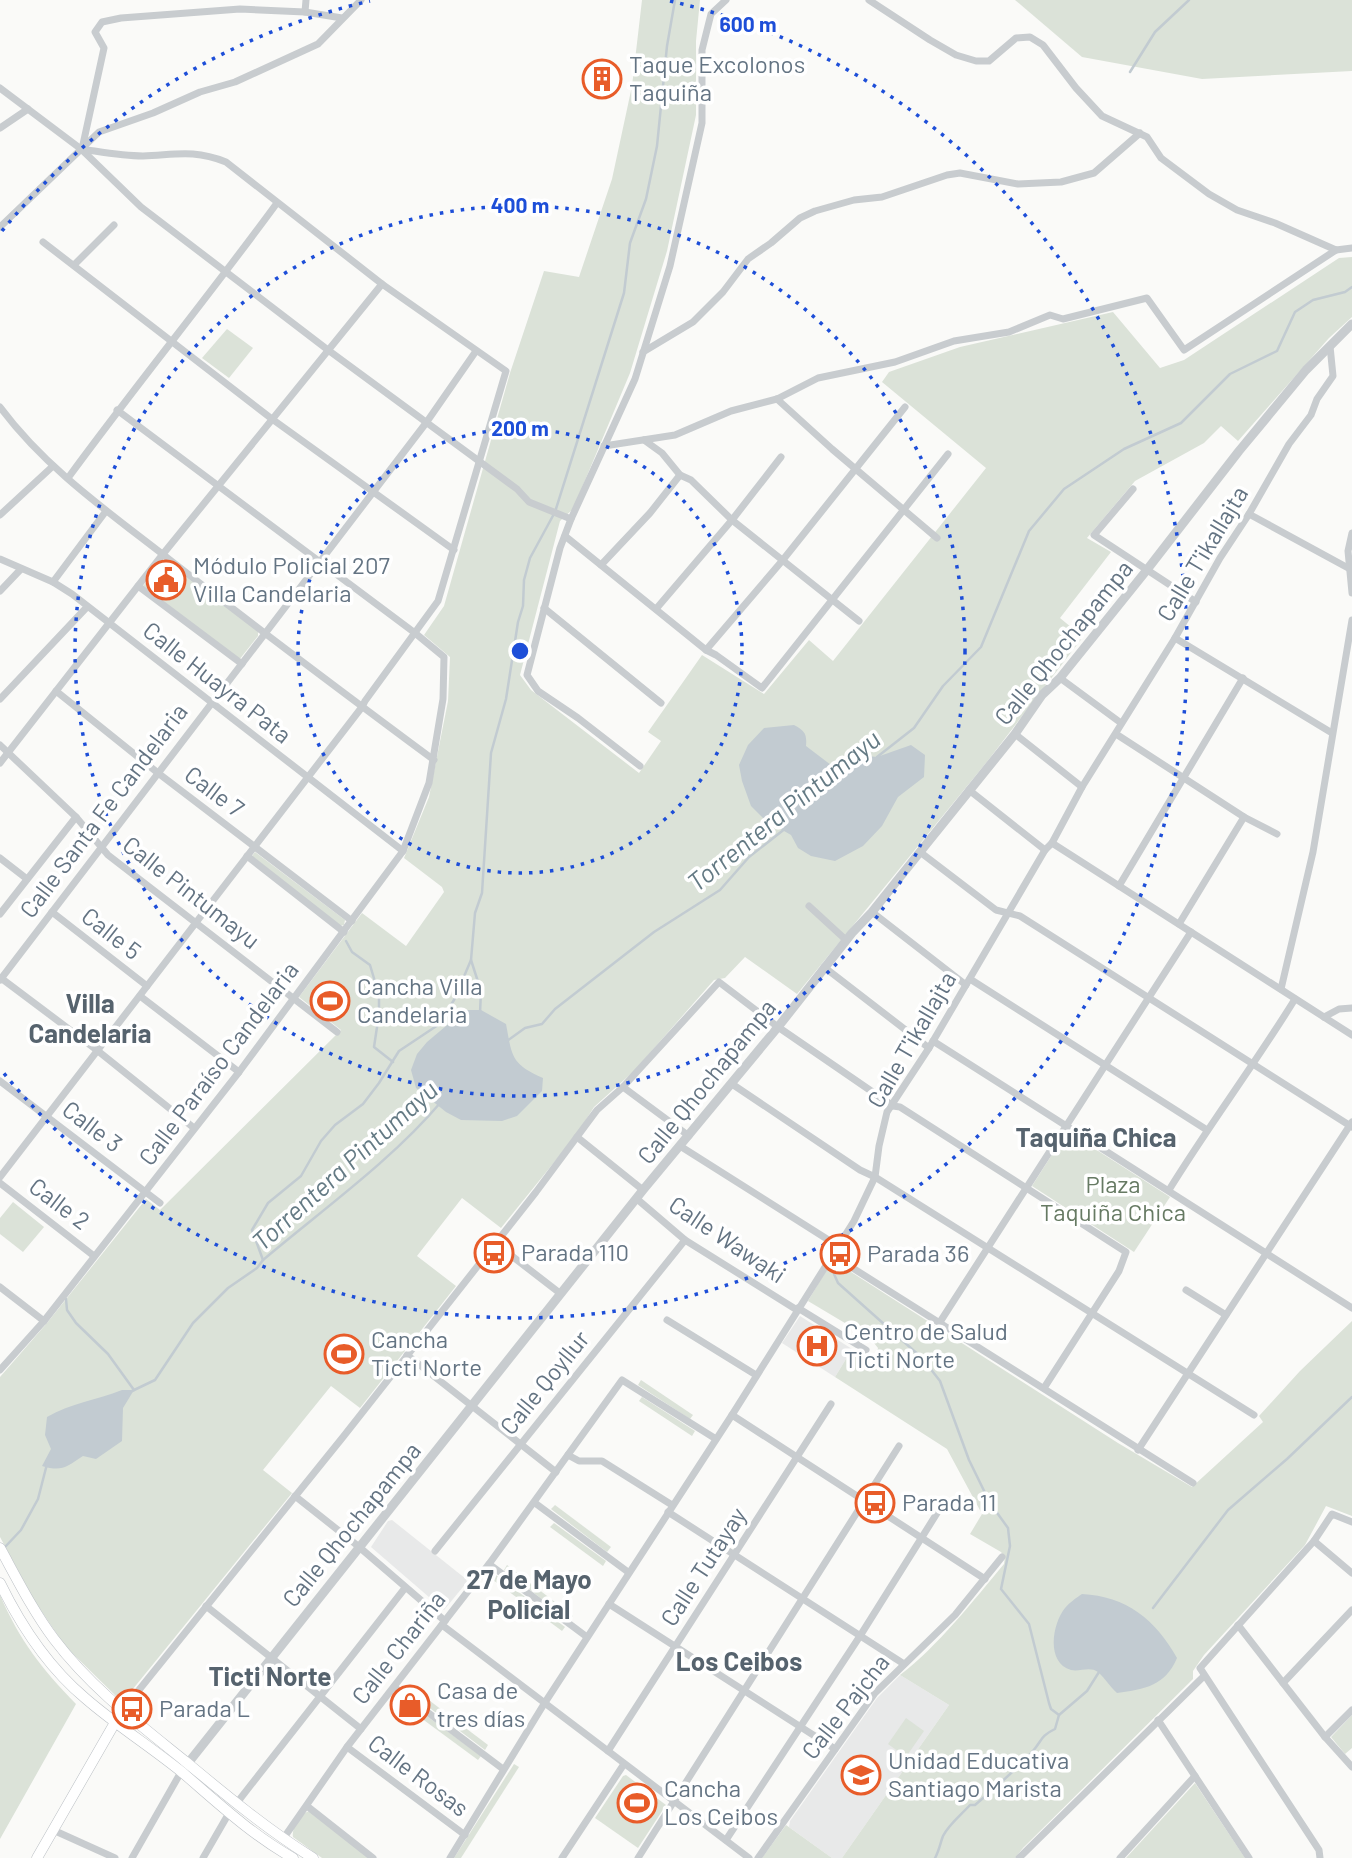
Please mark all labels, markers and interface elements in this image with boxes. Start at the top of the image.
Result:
text: 600 m [720,11,776,36]
place label: Taque Excolonos Taquiña [629,49,805,106]
building icon: Taque Excolonos Taquiña [581,58,623,100]
text: 400 m [491,192,549,217]
text: 200 m [491,415,549,440]
street label: Calle T'ikallajta [1150,480,1253,626]
place label: Módulo Policial 207 Villa Candelaria [193,550,390,607]
street label: Calle Qhochapampa [988,554,1138,730]
public building icon: Módulo Policial 207 Villa Candelaria [145,559,187,601]
street label: Calle Huayra Pata [138,615,298,749]
centre of rings [508,639,532,663]
street label: Calle Santa Fe Candelaria [13,697,193,923]
water label: Torrentera Pintumayu [680,723,886,897]
street label: Calle 7 [180,759,250,822]
street label: Calle Pintumayu [118,829,266,954]
street label: Calle 5 [76,901,148,965]
street label: Calle Paraíso Candelaria [132,956,304,1171]
street label: Calle T'ikallajta [860,966,961,1113]
place label: Cancha Villa Candelaria [357,971,482,1028]
sports icon: Cancha Villa Candelaria [309,980,351,1022]
district label: Villa Candelaria [29,987,151,1048]
street label: Calle Qhochapampa [631,993,781,1169]
water label: Torrentera Pintumayu [245,1073,443,1256]
street label: Calle 3 [57,1094,129,1158]
district label: Taquiña Chica [1015,1121,1177,1152]
park label: Plaza Taquiña Chica [1040,1169,1186,1226]
street label: Calle 2 [24,1171,96,1235]
street label: Calle Wawaki [664,1189,792,1288]
bus stop icon: Parada 110 [473,1232,515,1274]
bus stop icon: Parada 36 [819,1233,861,1275]
place label: Parada 110 [521,1237,629,1266]
place label: Parada 36 [867,1238,969,1267]
place label: Centro de Salud Ticti Norte [844,1316,1008,1373]
place label: Cancha Ticti Norte [371,1324,482,1381]
street label: Calle Qoyllur [493,1324,595,1440]
hospital icon: Centro de Salud Ticti Norte [796,1325,838,1367]
sports icon: Cancha Ticti Norte [323,1333,365,1375]
street label: Calle Qhochapampa [276,1436,426,1612]
bus stop icon: Parada 11 [854,1482,896,1524]
place label: Parada 11 [902,1487,996,1516]
street label: Calle Tutayay [654,1501,752,1631]
district label: 27 de Mayo Policial [466,1563,592,1624]
street label: Calle Chariña [345,1585,451,1709]
district label: Los Ceibos [676,1645,802,1676]
street label: Calle Pajcha [795,1648,895,1764]
district label: Ticti Norte [208,1660,332,1691]
place label: Casa de tres días [437,1675,525,1732]
shop icon: Casa de tres días [389,1684,431,1726]
bus stop icon: Parada L [111,1688,153,1730]
place label: Parada L [159,1693,250,1722]
street label: Calle Rosas [363,1728,475,1822]
place label: Unidad Educativa Santiago Marista [888,1745,1069,1802]
school or university icon: Unidad Educativa Santiago Marista [840,1754,882,1796]
place label: Cancha Los Ceibos [664,1773,778,1830]
sports icon: Cancha Los Ceibos [616,1782,658,1824]

